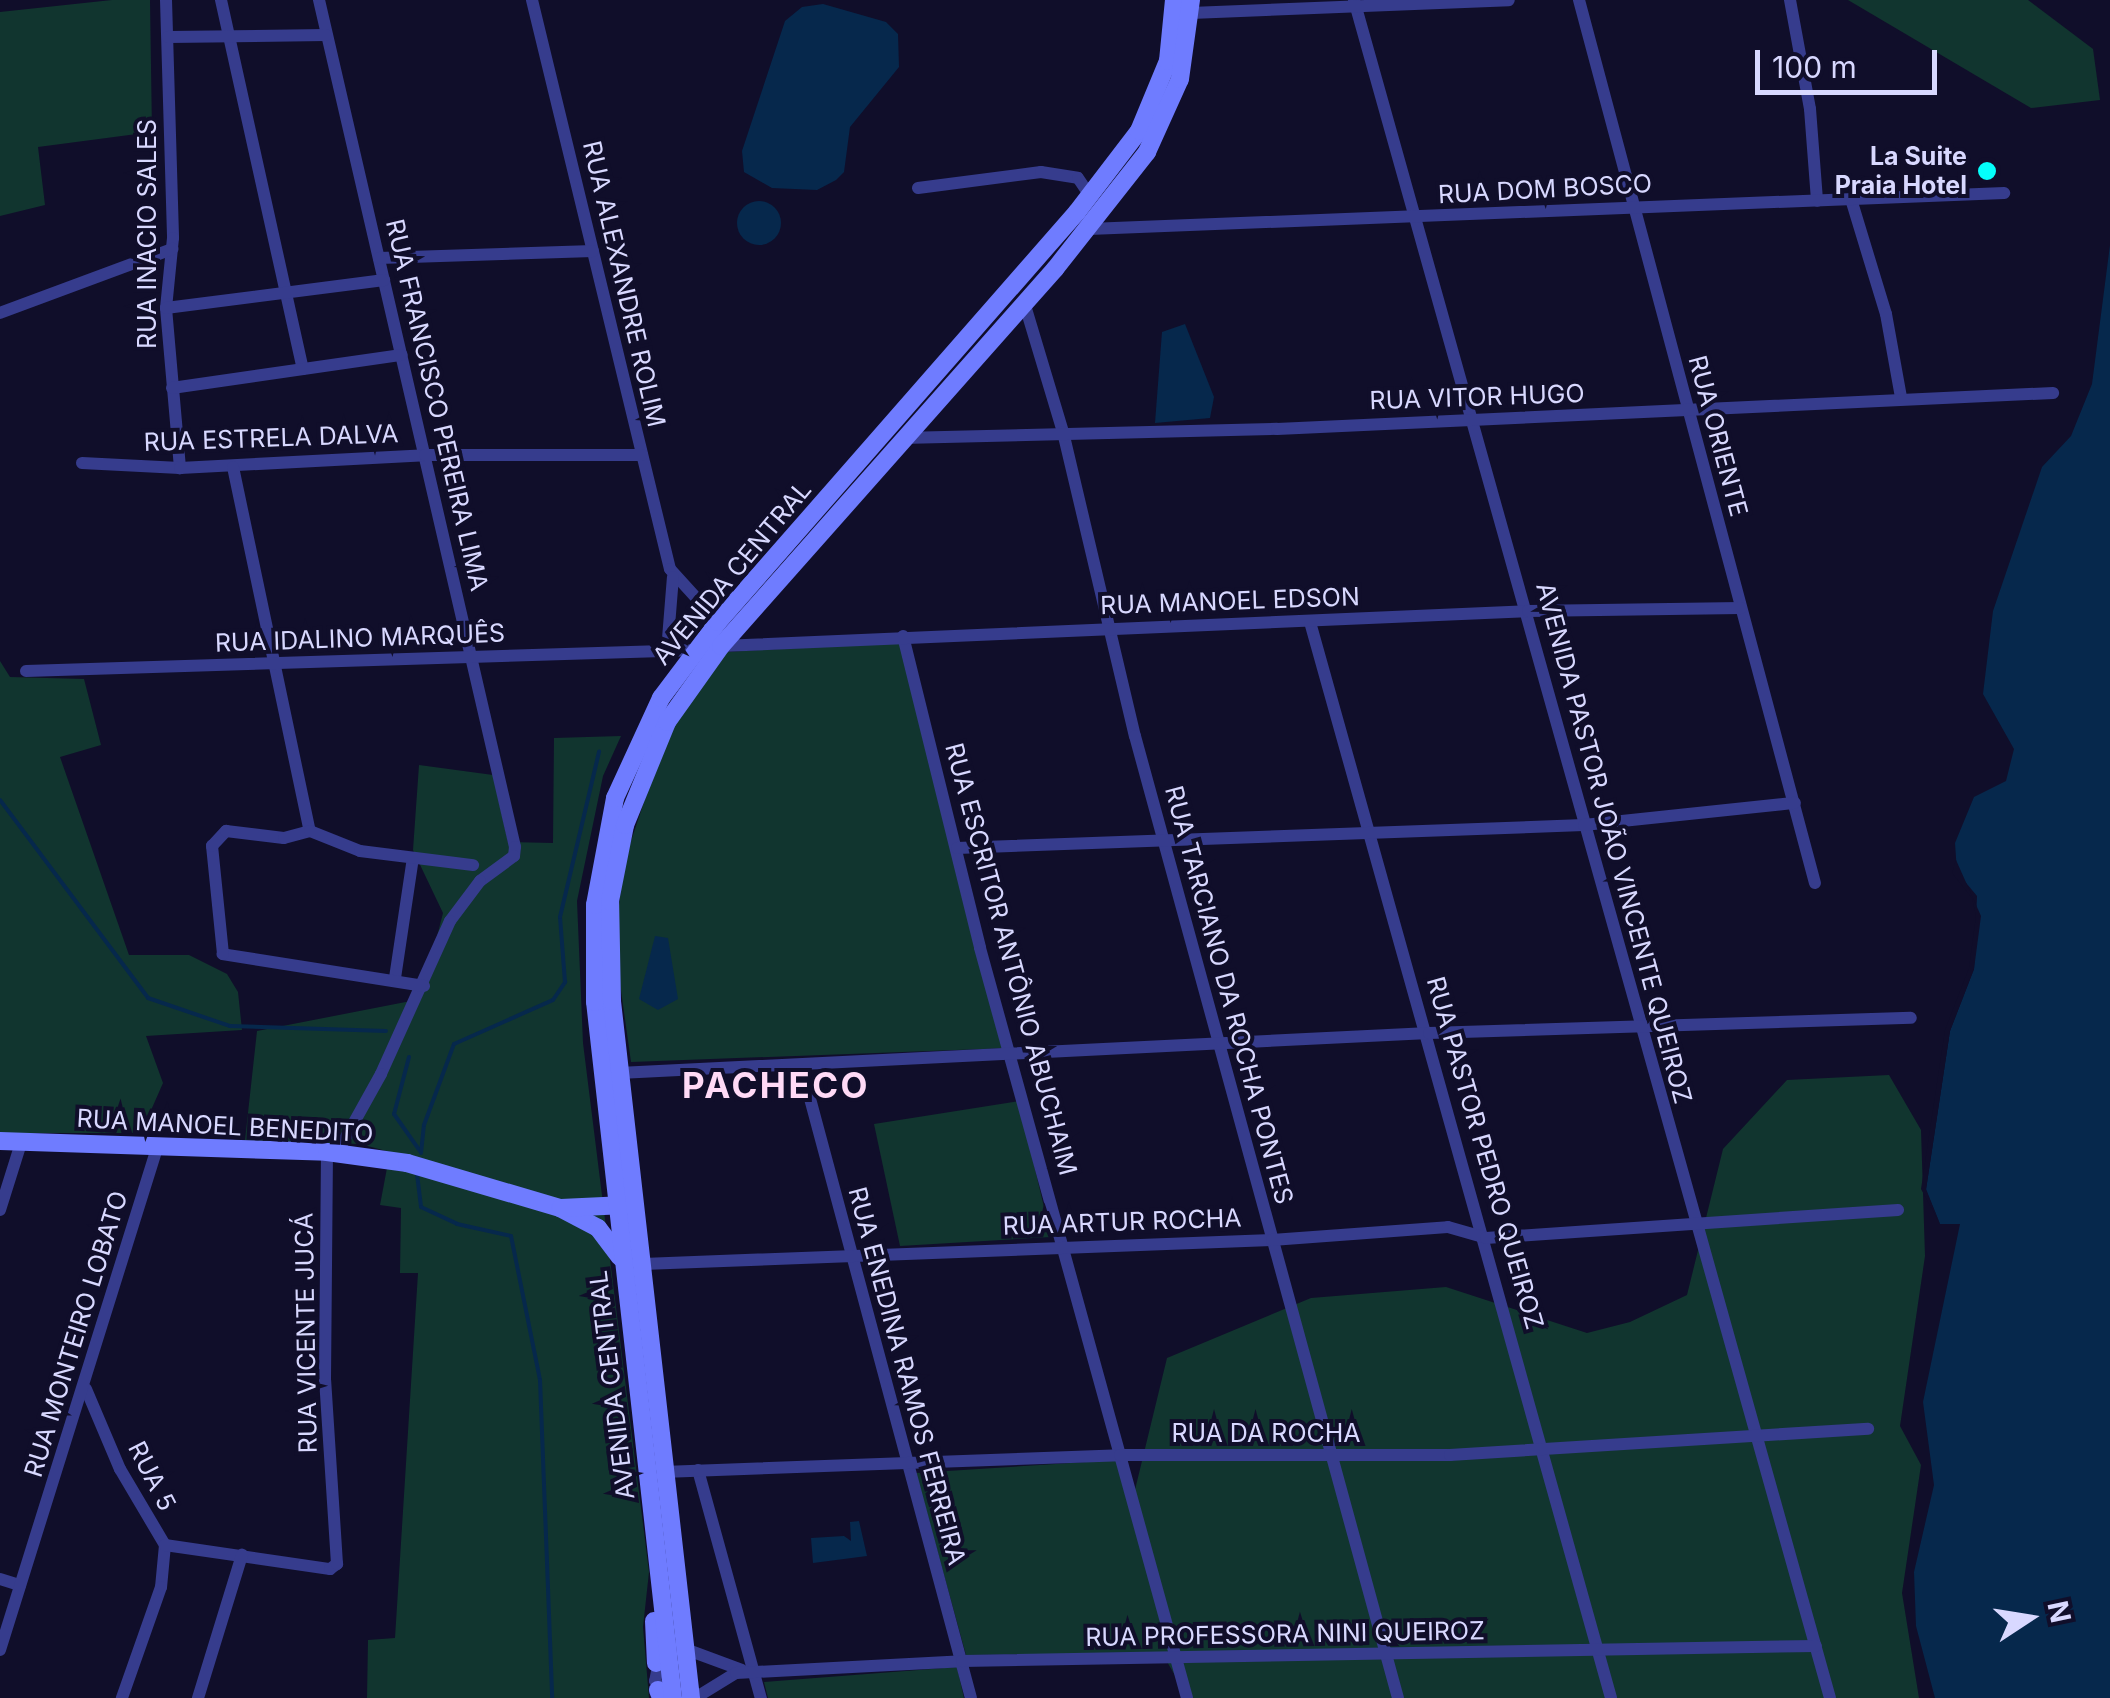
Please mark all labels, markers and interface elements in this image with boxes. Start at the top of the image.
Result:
scale bar [1760,30,1942,92]
text: 100 m [1772,49,1857,85]
street label: RUA INACIO SALES [132,119,162,349]
street label: RUA ALEXANDRE ROLIM [576,138,672,430]
place label: La Suite Praia Hotel [1835,142,1967,201]
marker: La Suite Praia Hotel [1976,160,1998,182]
street label: RUA DOM BOSCO [1437,168,1653,210]
street label: RUA FRANCISCO PEREIRA LIMA [380,216,494,594]
street label: RUA ORIENTE [1682,352,1754,520]
street label: RUA VITOR HUGO [1369,378,1585,416]
street label: RUA ESTRELA DALVA [143,419,399,457]
street label: AVENIDA CENTRAL [646,475,818,671]
street label: AVENIDA PASTOR JOÃO VINCENTE QUEIROZ [1530,579,1698,1107]
street label: RUA MANOEL EDSON [1100,581,1360,621]
street label: RUA IDALINO MARQUÊS [214,618,506,658]
street label: RUA ESCRITOR ANTÔNIO ABUCHAIM [939,740,1083,1178]
street label: RUA TARCIANO DA ROCHA PONTES [1159,782,1299,1208]
street label: RUA PASTOR PEDRO QUEIROZ [1420,973,1550,1333]
district label: PACHECO [682,1064,870,1106]
street label: RUA MANOEL BENEDITO [76,1103,374,1149]
street label: RUA ENEDINA RAMOS FERREIRA [842,1184,972,1568]
street label: RUA MONTEIRO LOBATO [18,1187,134,1481]
street label: RUA ARTUR ROCHA [1002,1203,1242,1241]
street label: RUA VICENTE JUCÁ [289,1212,323,1454]
street label: AVENIDA CENTRAL [583,1269,641,1501]
street label: RUA DA ROCHA [1171,1418,1361,1448]
street label: RUA 5 [122,1436,182,1516]
north arrow [1980,1568,2080,1668]
text: N [2040,1598,2078,1626]
street label: RUA PROFESSORA NINI QUEIROZ [1085,1616,1485,1652]

